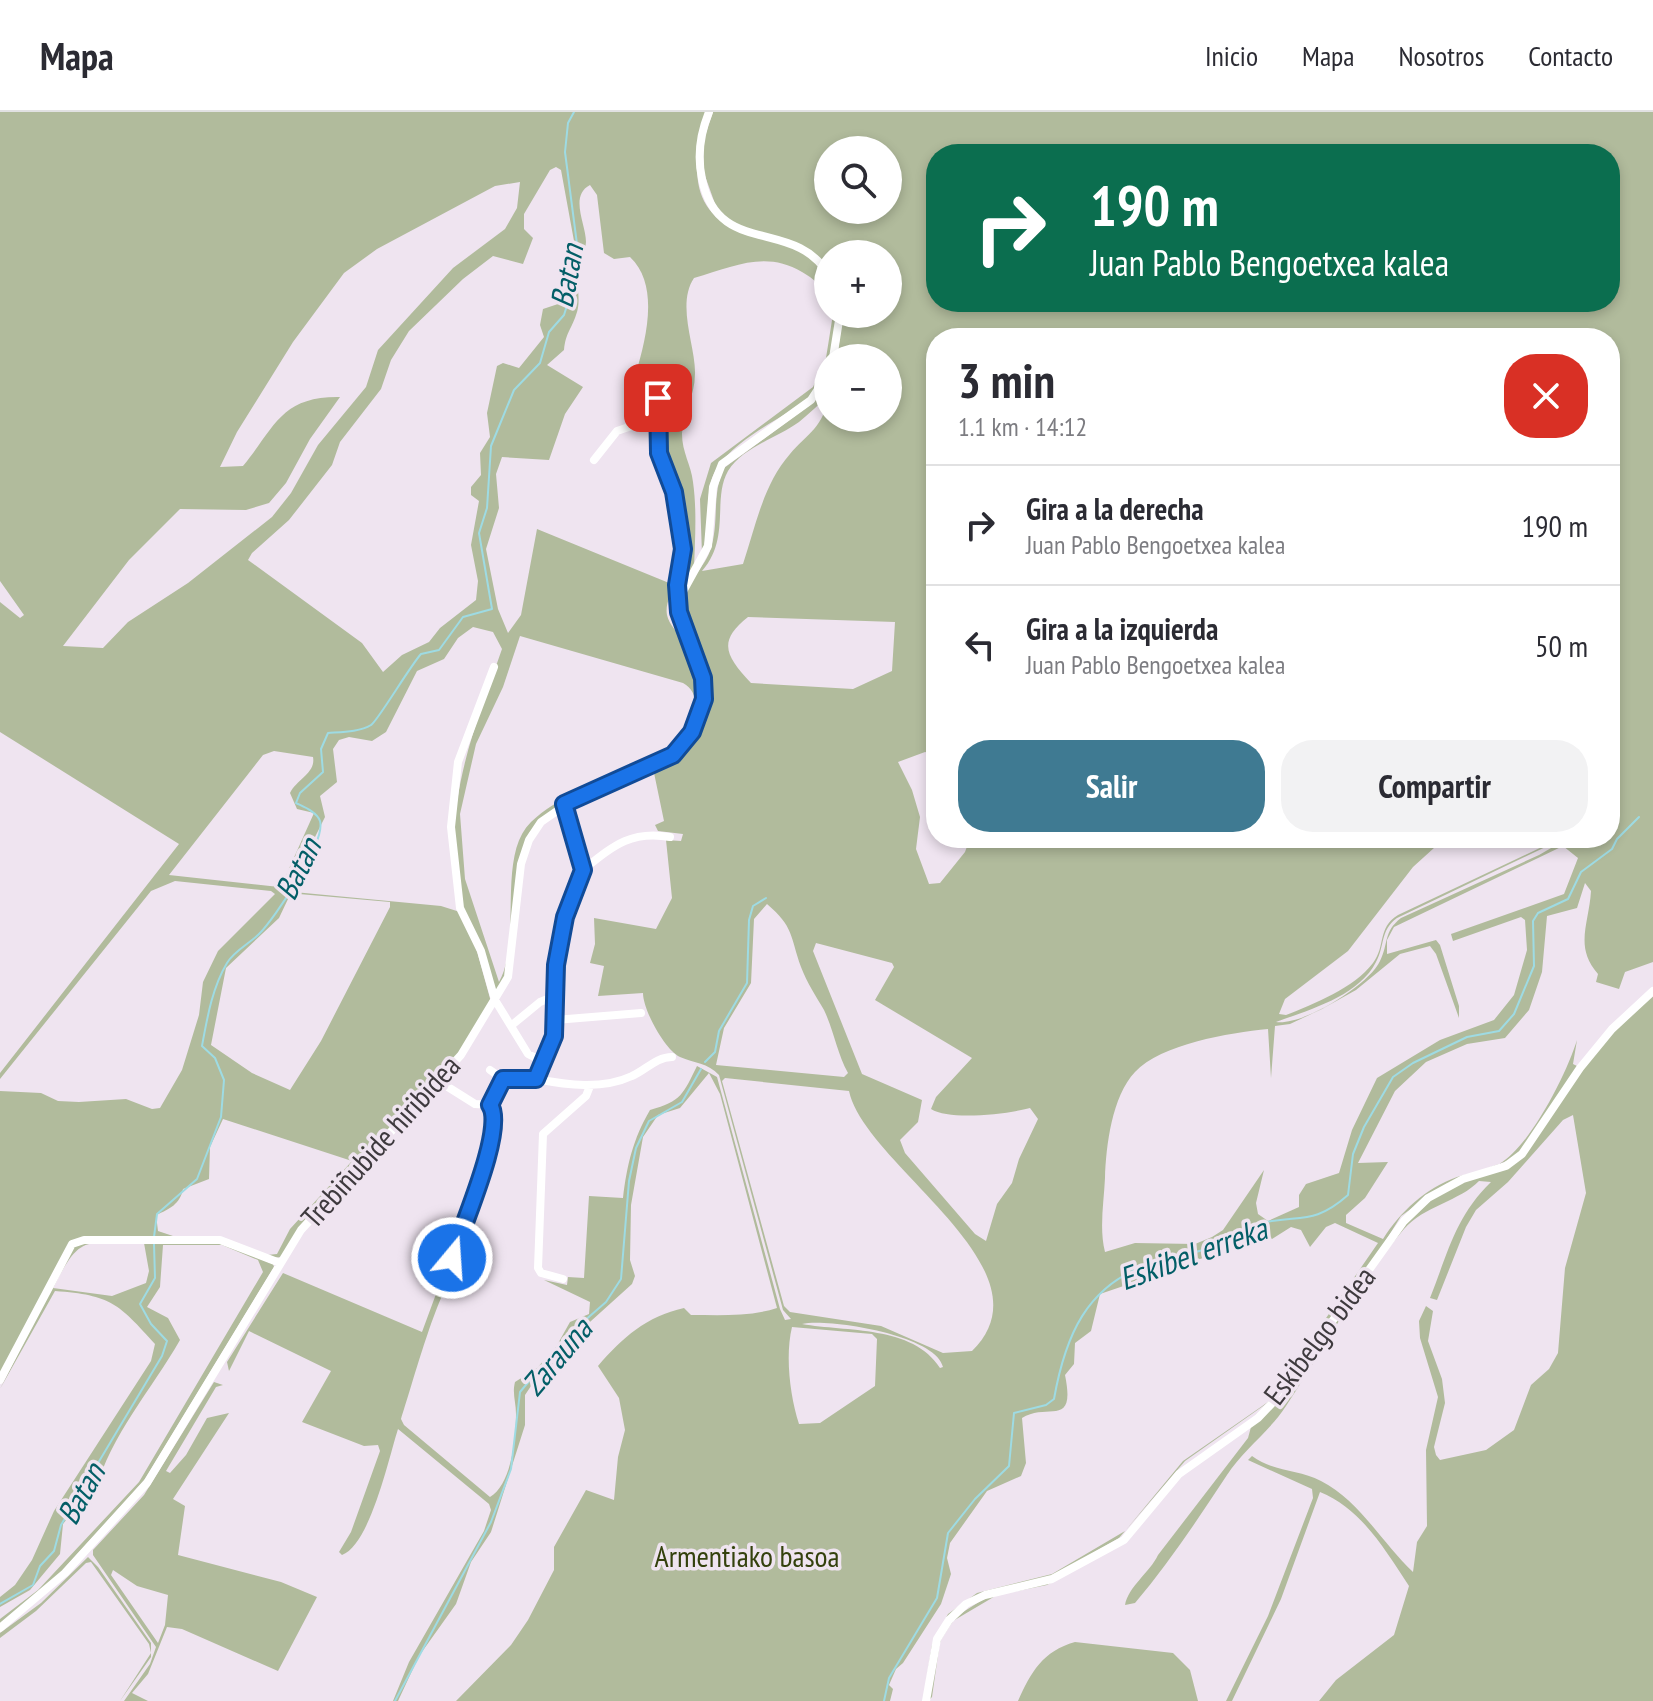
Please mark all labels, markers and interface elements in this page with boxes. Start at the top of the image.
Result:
text: Mapa [40,31,114,80]
text: Inicio [1205,37,1258,74]
text: Mapa [1302,37,1354,74]
text: Nosotros [1398,37,1484,74]
text: Contacto [1528,37,1613,74]
map controls [814,136,902,432]
button: search [814,136,902,224]
text: 190 m [1090,169,1219,241]
icon: right [958,176,1062,280]
water label: Batan [540,239,593,311]
text: Juan Pablo Bengoetxea kalea [1090,239,1449,286]
button: + [814,240,902,328]
button: − [814,344,902,432]
text: 3 min [958,349,1055,411]
button: close [1504,354,1588,438]
pin [624,364,692,432]
icon: arrive [636,376,680,420]
text: 1.1 km · 14:12 [958,410,1087,443]
text: Gira a la derecha [1026,489,1204,528]
icon: right [958,503,1002,547]
text: 190 m [1522,506,1588,545]
text: Juan Pablo Bengoetxea kalea [1026,528,1285,561]
text: Gira a la izquierda [1026,609,1218,648]
icon: left [958,623,1002,667]
text: 50 m [1535,626,1588,665]
text: Juan Pablo Bengoetxea kalea [1026,648,1285,681]
button: Salir [958,740,1265,832]
button: Compartir [1281,740,1588,832]
water label: Batan [264,829,331,906]
street label: Trebiñubide hiribidea [292,1046,468,1236]
water label: Eskibel erreka [1113,1206,1274,1299]
position arrow [410,1216,494,1300]
street label: Eskibelgo bidea [1254,1258,1383,1412]
water label: Zarauna [512,1307,602,1404]
water label: Batan [46,1454,115,1531]
park label: Armentiako basoa [654,1536,840,1575]

